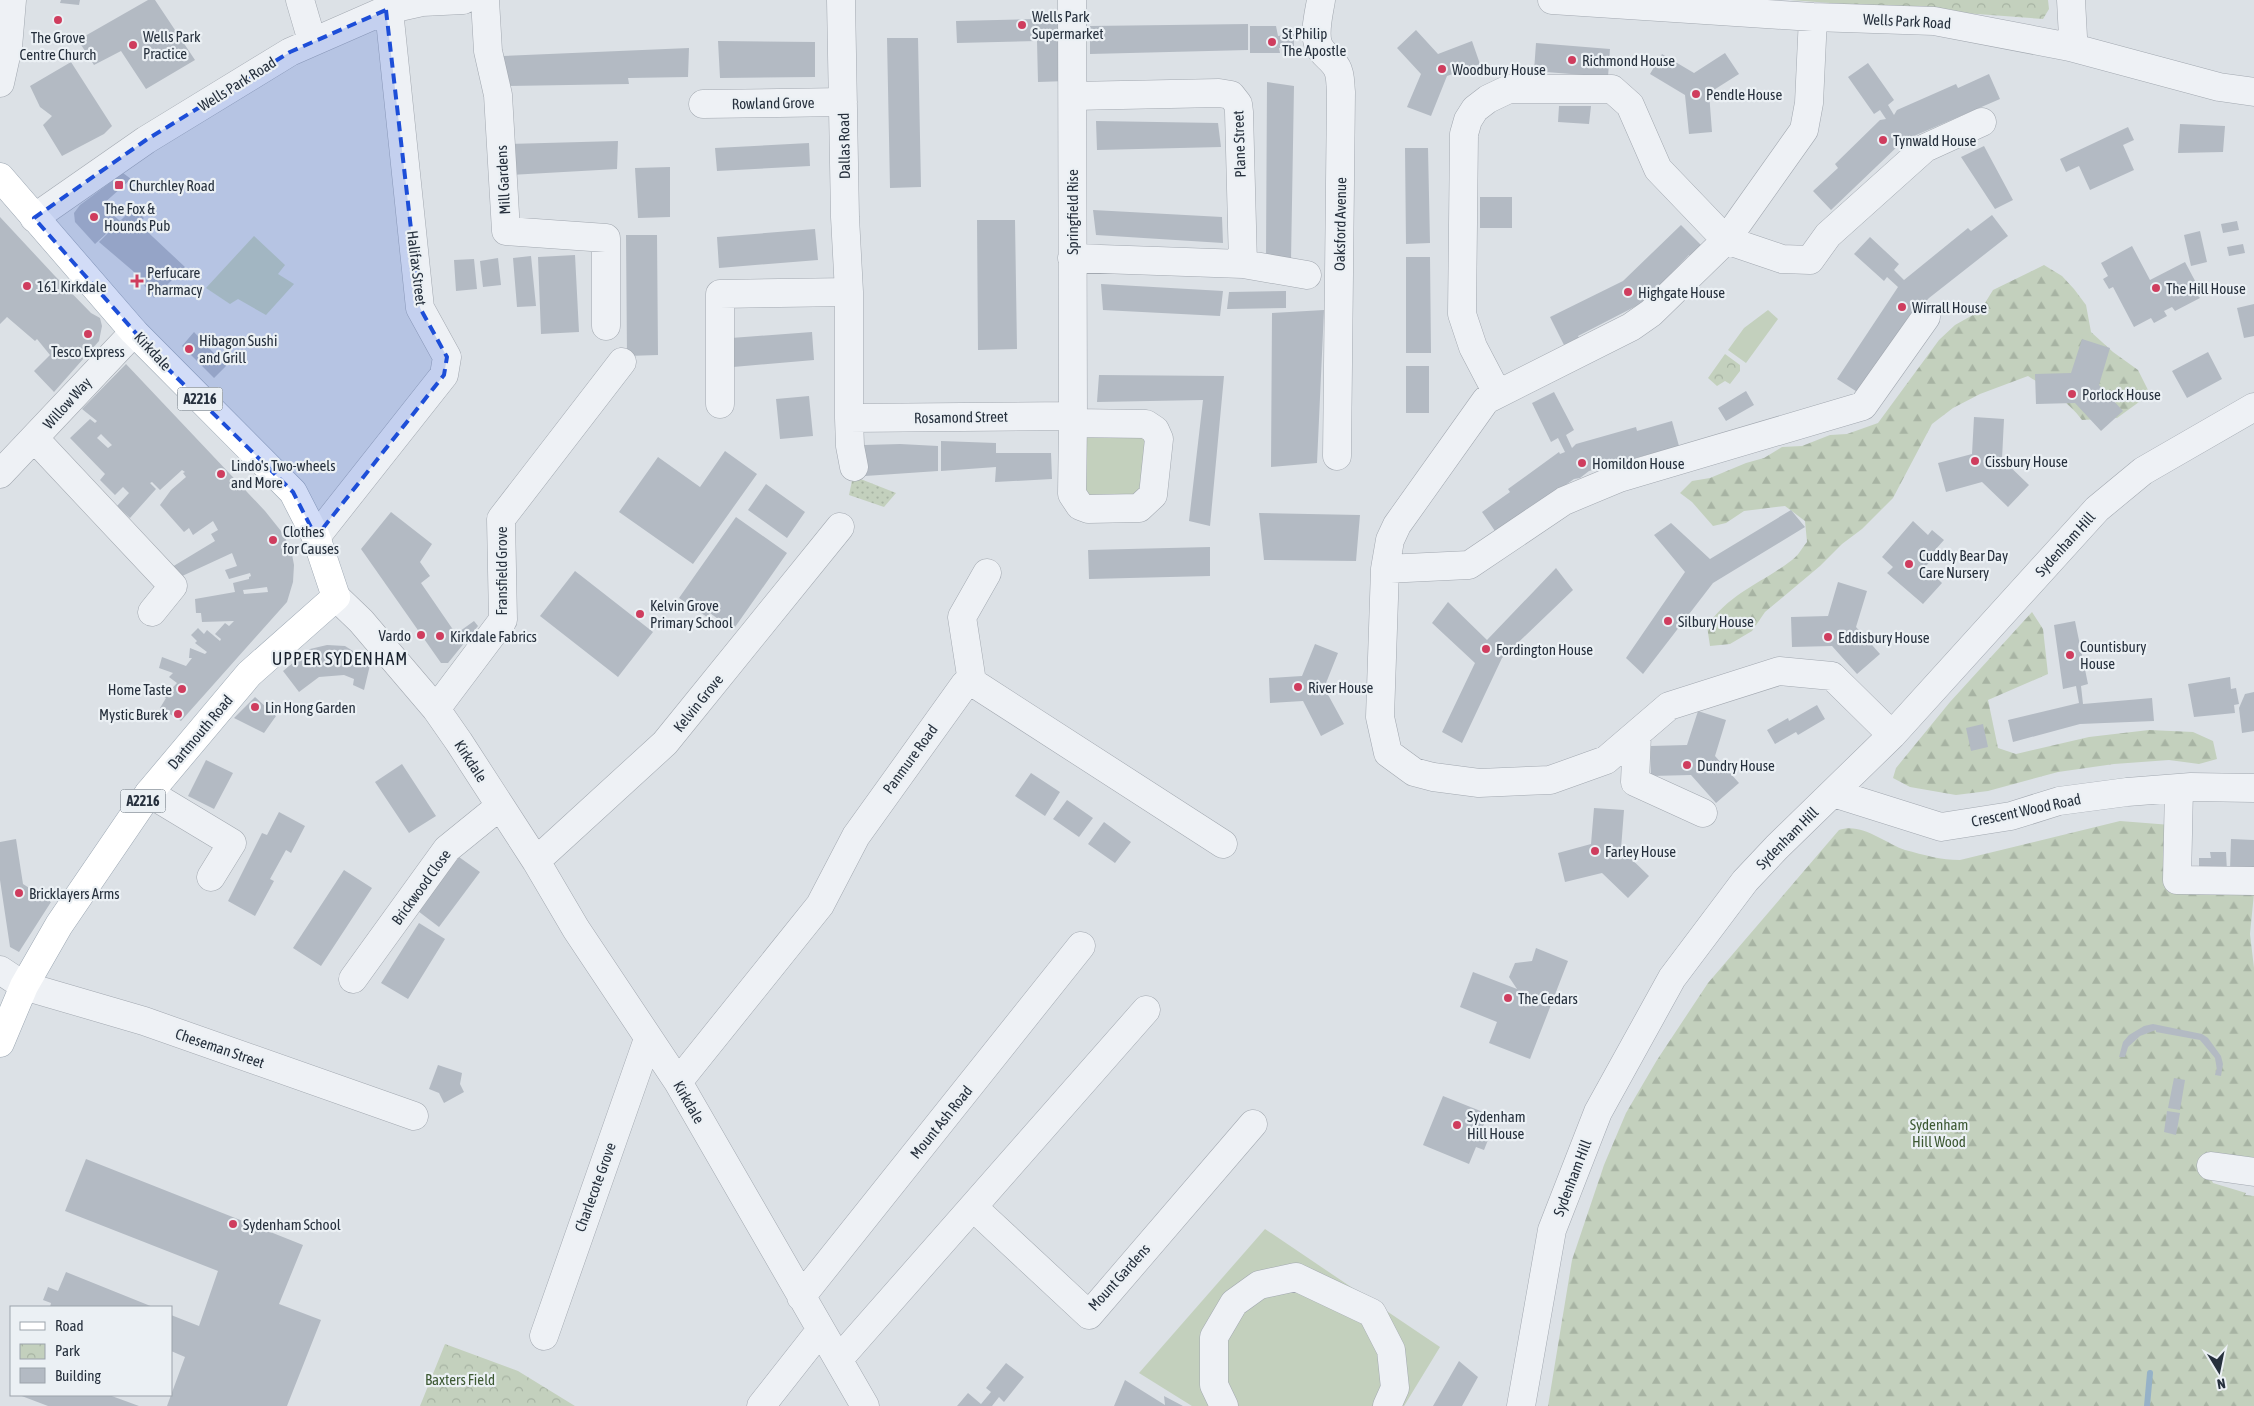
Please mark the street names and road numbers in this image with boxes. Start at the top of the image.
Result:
street label: Wells Park Road [1862,10,1952,32]
street label: Wells Park Road [195,53,279,115]
street label: Rowland Grove [731,94,815,112]
street label: Plane Street [1229,110,1249,178]
street label: Dallas Road [835,113,853,179]
street label: Mill Gardens [493,145,513,215]
street label: Springfield Rise [1064,169,1081,255]
street label: Oaksford Avenue [1331,177,1349,271]
street label: Halifax Street [404,230,430,306]
street label: Kirkdale [131,328,175,374]
street label: Willow Way [39,374,95,432]
road number: A2216 [178,388,222,410]
street label: Rosamond Street [914,408,1008,426]
street label: Sydenham Hill [2032,508,2098,580]
street label: Fransfield Grove [493,526,510,615]
street label: Kelvin Grove [670,671,726,735]
street label: Dartmouth Road [164,692,236,772]
street label: Panmure Road [879,721,941,797]
street label: Kirkdale [451,737,491,785]
road number: A2216 [120,789,166,812]
street label: Crescent Wood Road [1970,790,2082,830]
street label: Sydenham Hill [1752,803,1822,873]
street label: Brickwood Close [388,846,454,928]
street label: Cheseman Street [173,1025,267,1071]
street label: Kirkdale [670,1078,708,1126]
street label: Mount Ash Road [907,1082,975,1162]
street label: Sydenham Hill [1550,1137,1594,1219]
street label: Charlecote Grove [571,1140,619,1234]
street label: Mount Gardens [1085,1240,1153,1314]

